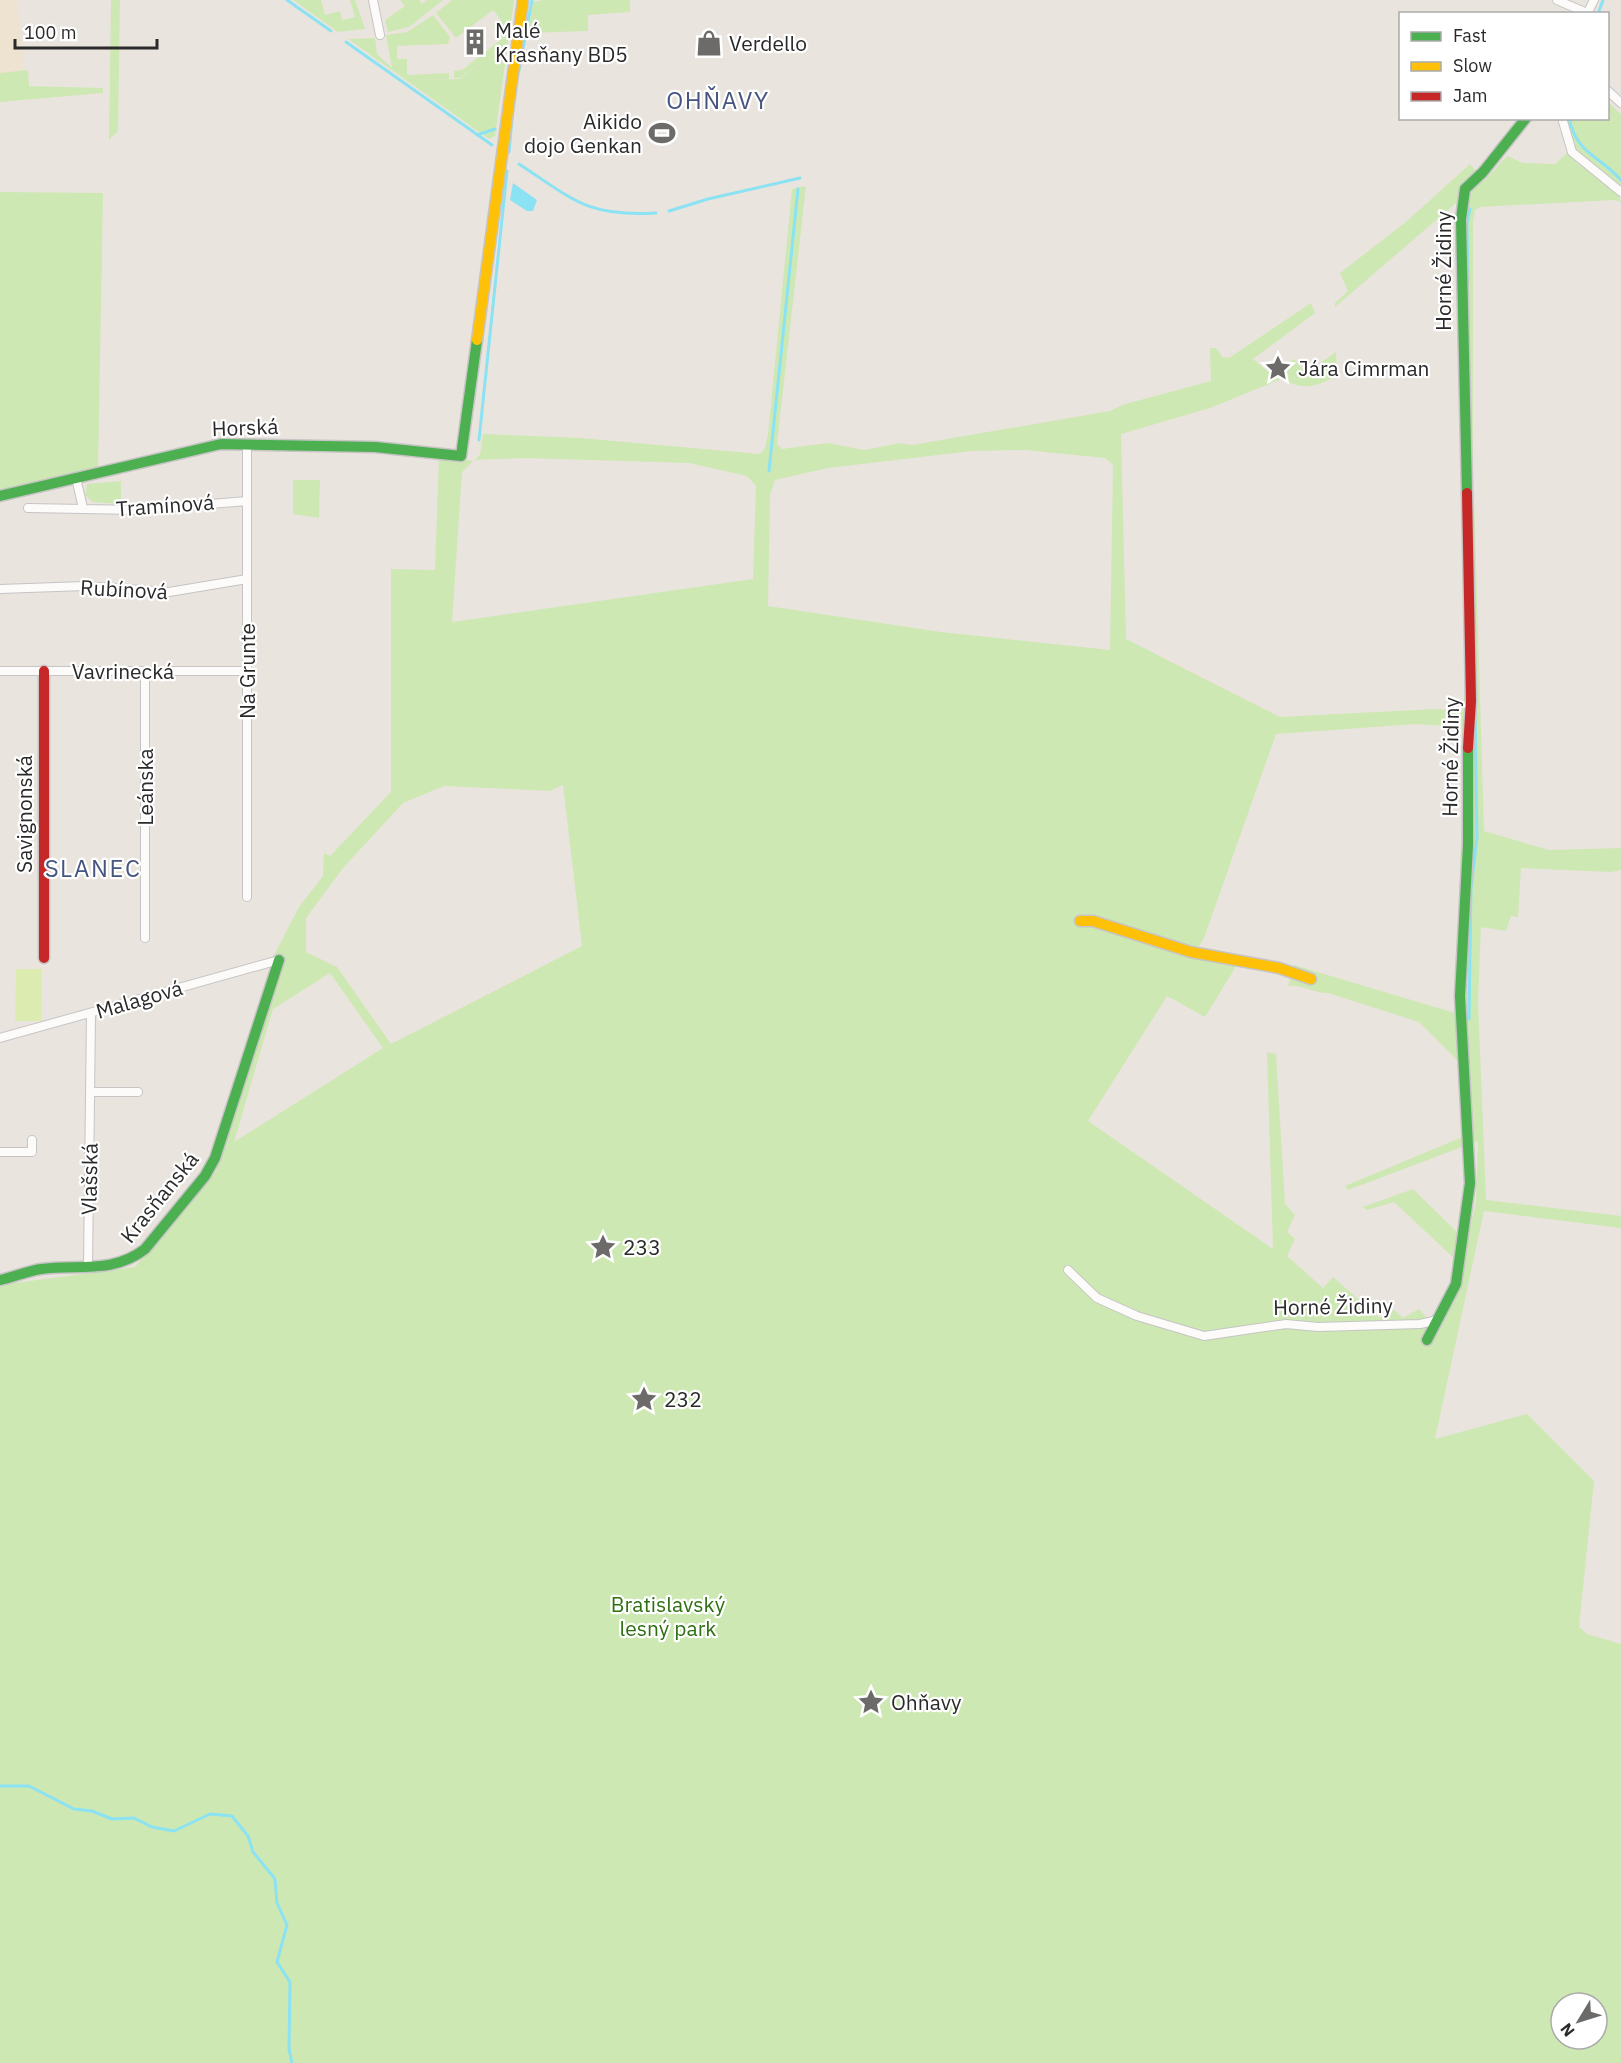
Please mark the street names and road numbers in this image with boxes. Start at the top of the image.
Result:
street label: Horné Židiny [1429,211,1457,331]
street label: Horská [211,412,279,442]
street label: Tramínová [115,488,215,522]
street label: Rubínová [79,573,169,605]
street label: Na Grunte [233,623,261,719]
street label: Vavrinecká [72,657,174,685]
street label: Horné Židiny [1435,696,1465,817]
street label: Leánska [131,748,159,826]
street label: Savignonská [10,755,38,873]
street label: Malagová [92,973,186,1025]
street label: Vlašská [74,1143,104,1215]
street label: Krasňanská [114,1146,204,1248]
street label: Horné Židiny [1273,1291,1394,1321]

